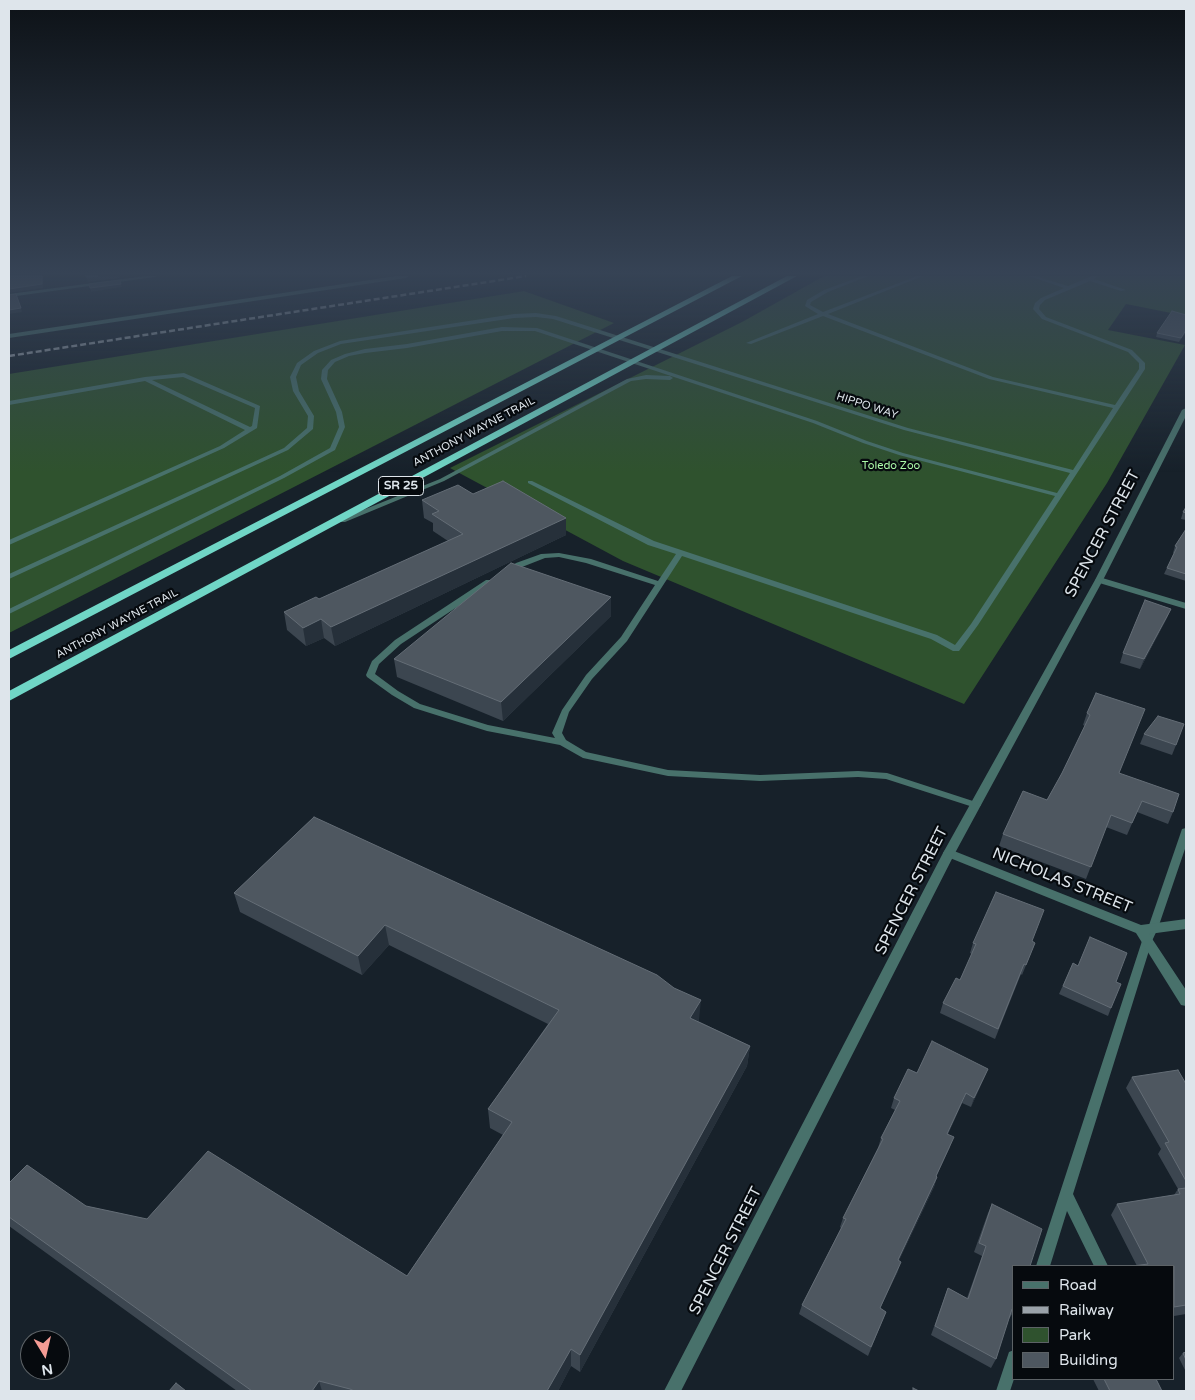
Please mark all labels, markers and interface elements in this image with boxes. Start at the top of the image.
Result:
street label: HIPPO WAY [835,390,899,422]
street label: ANTHONY WAYNE TRAIL [411,394,537,470]
park label: Toledo Zoo [862,459,920,473]
street label: SPENCER STREET [1061,467,1145,601]
road number: SR 25 [378,476,424,496]
street label: ANTHONY WAYNE TRAIL [54,586,180,662]
street label: SPENCER STREET [871,824,953,958]
street label: NICHOLAS STREET [989,844,1135,918]
street label: SPENCER STREET [685,1184,767,1318]
legend [1012,1265,1175,1380]
text: Road [1059,1276,1097,1294]
text: Railway [1059,1301,1114,1319]
text: Park [1059,1326,1091,1344]
north arrow [20,1330,70,1380]
text: Building [1059,1351,1118,1369]
text: N [40,1360,54,1379]

